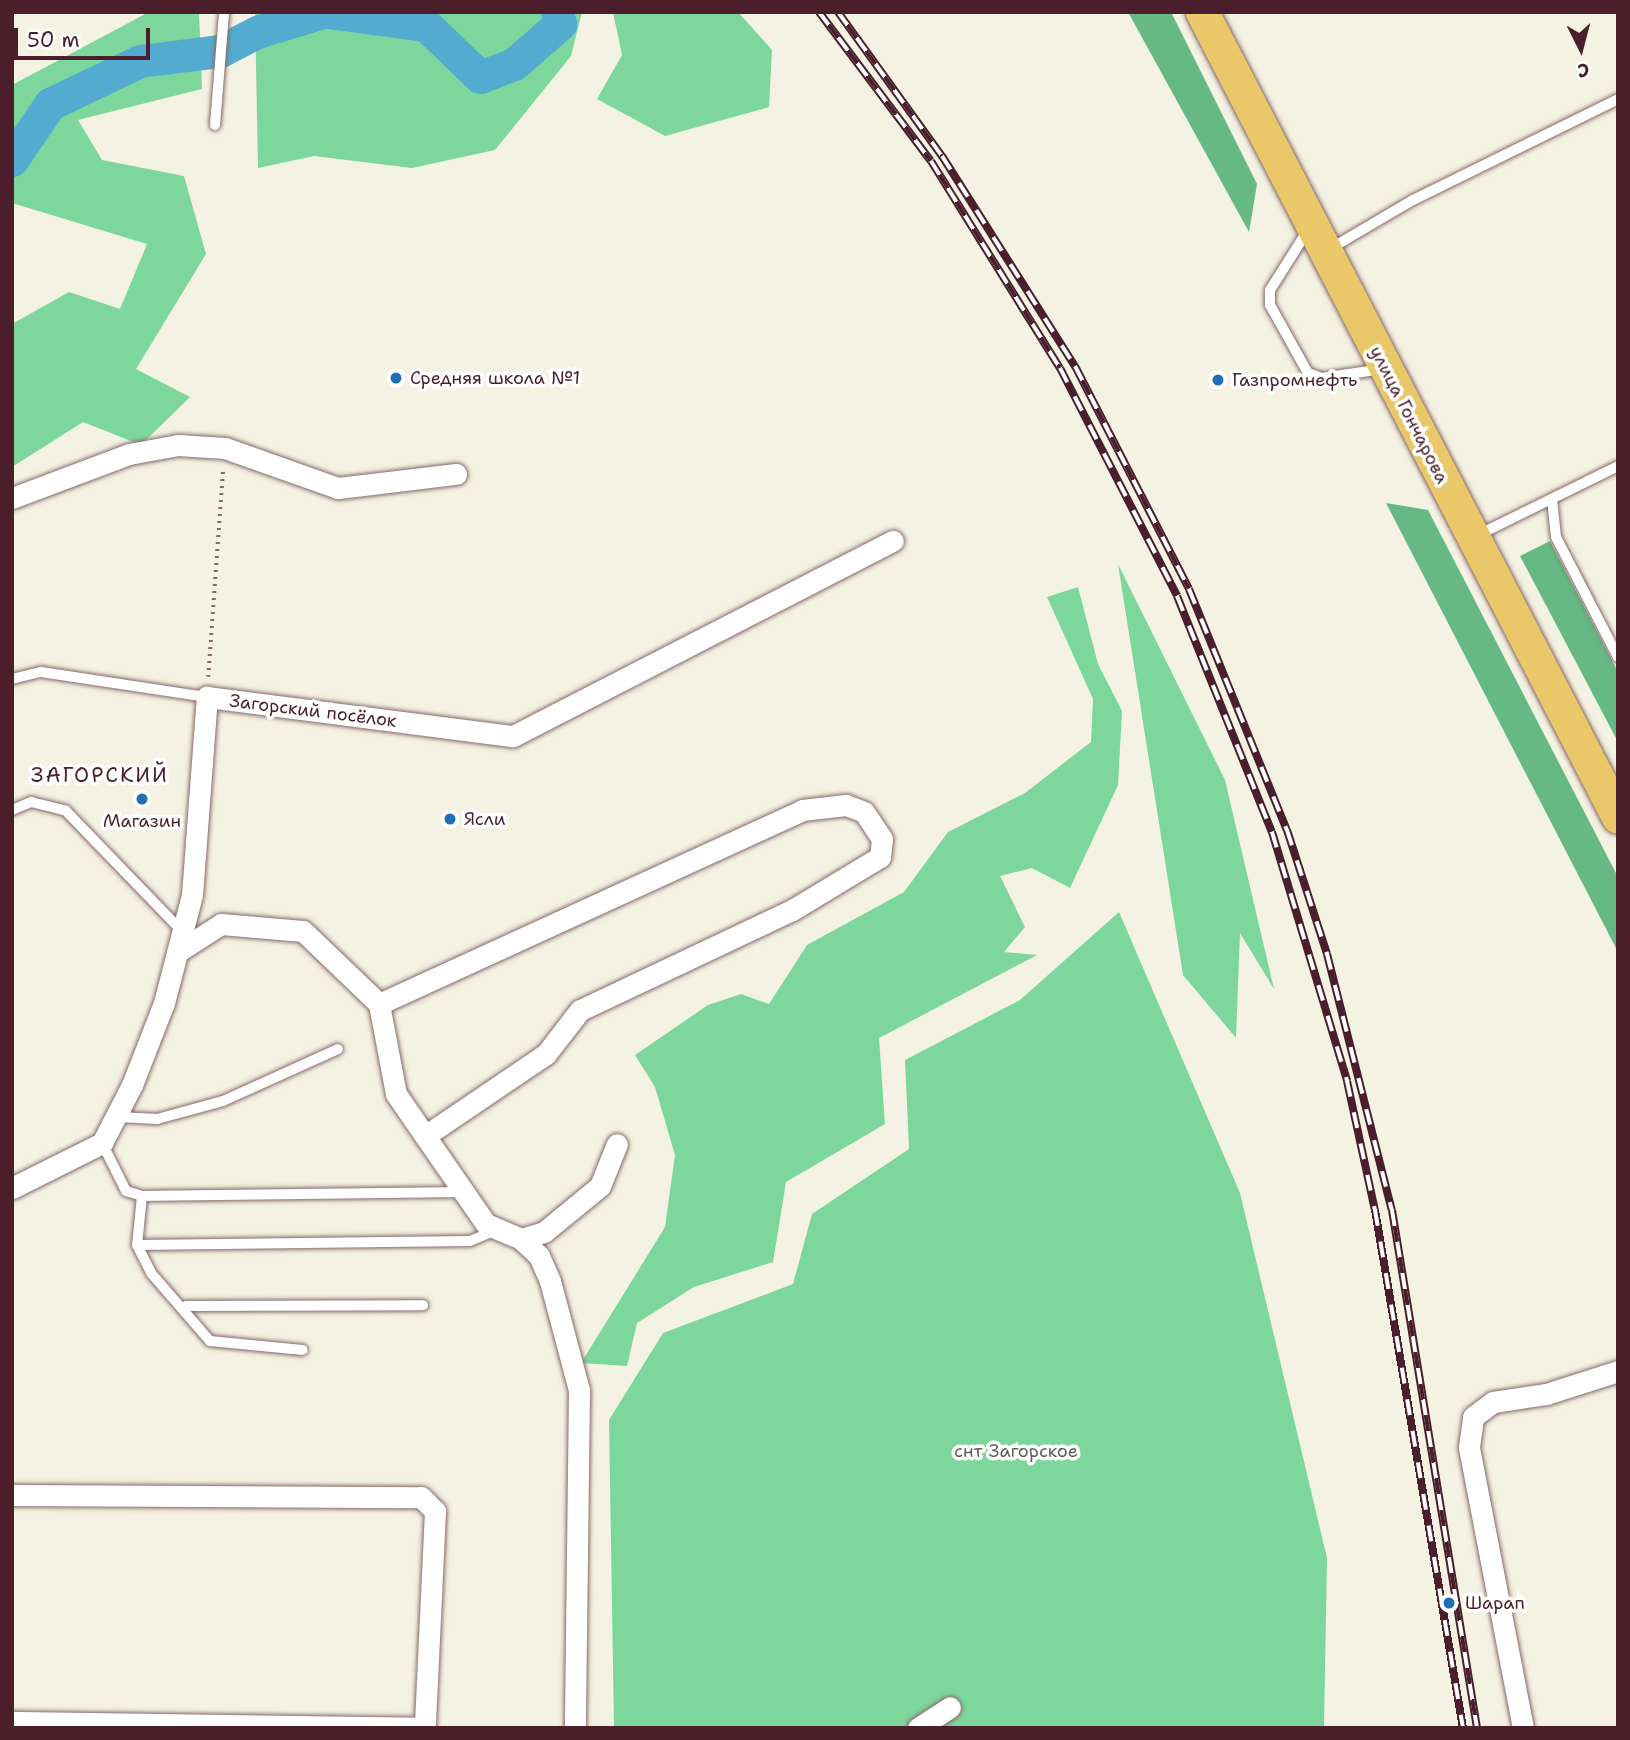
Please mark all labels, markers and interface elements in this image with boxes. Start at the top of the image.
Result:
scale bar [18,14,154,58]
north arrow [1546,14,1616,84]
text: 50 m [27,26,80,54]
text: С [1576,57,1590,83]
street label: улица Гончарова [1365,343,1453,487]
place label: Средняя школа №1 [410,367,580,389]
place label: Газпромнефть [1232,369,1357,391]
marker: Средняя школа №1 [388,370,404,386]
marker: Газпромнефть [1210,372,1226,388]
street label: Загорский посёлок [228,690,398,732]
district label: ЗАГОРСКИЙ [32,762,168,788]
marker: Магазин [134,791,150,807]
place label: Ясли [464,808,506,830]
place label: Магазин [103,810,181,832]
marker: Ясли [442,811,458,827]
park label: снт Загорское [954,1440,1078,1462]
place label: Шарап [1465,1592,1525,1614]
marker: Шарап [1439,1593,1459,1613]

